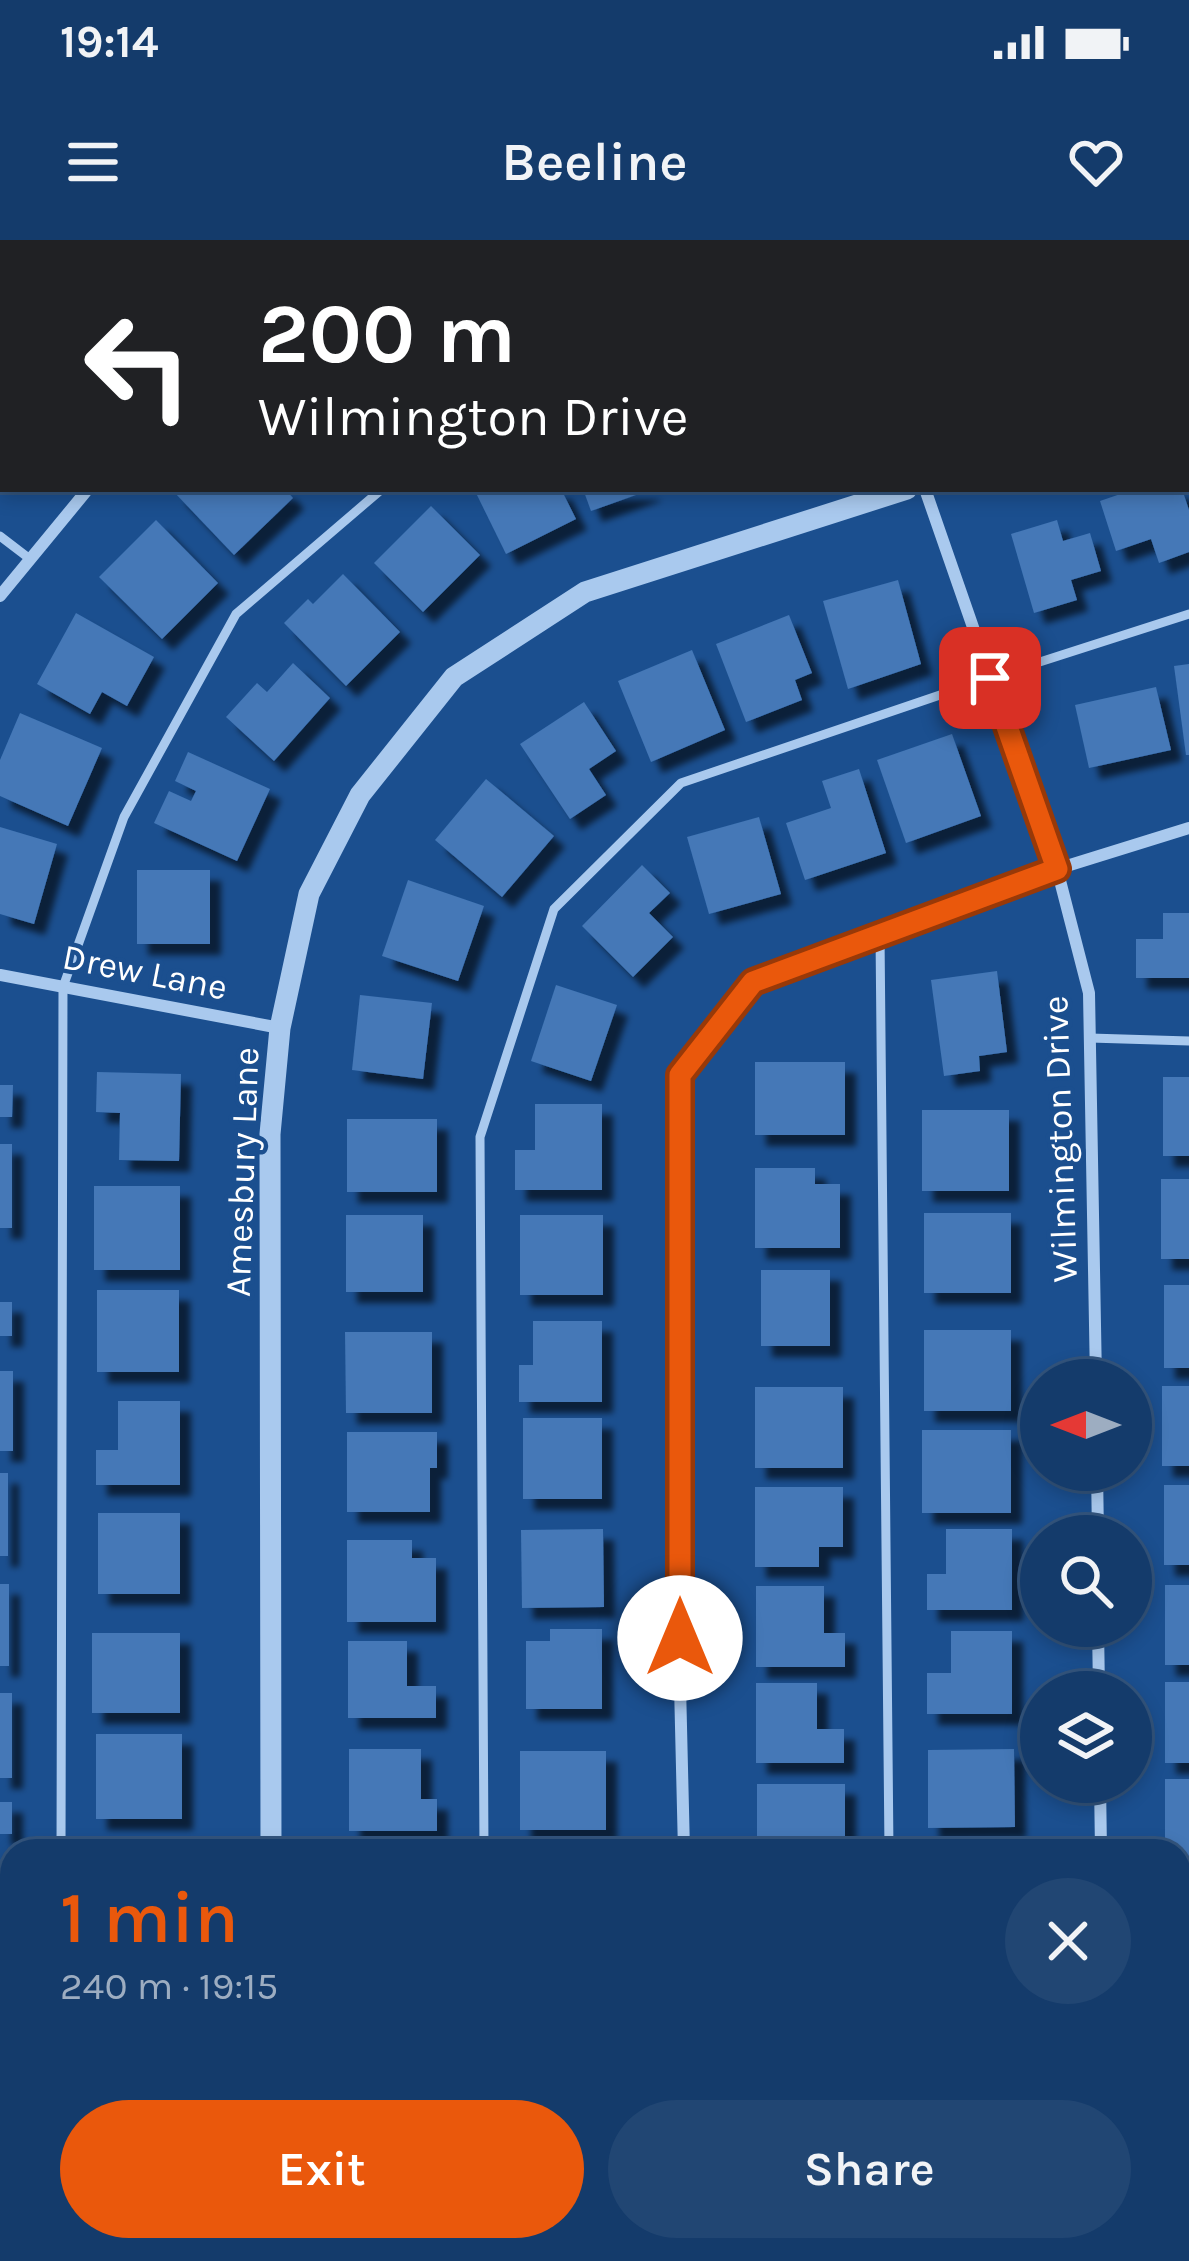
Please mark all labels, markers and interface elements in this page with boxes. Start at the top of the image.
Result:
text: 19:14 [60,16,158,68]
icon: menu [60,129,126,195]
icon: heart [1063,129,1129,195]
text: Beeline [501,130,688,194]
text: 200 m [258,285,516,383]
icon: left [60,288,216,444]
text: Wilmington Drive [258,385,689,449]
pin [939,627,1041,729]
icon: arrive [957,645,1023,711]
street label: Drew Lane [59,935,231,1009]
street label: Wilmington Drive [1034,995,1086,1283]
street label: Amesbury Lane [217,1046,267,1298]
north arrow [1020,1359,1152,1491]
map controls [1020,1359,1152,1803]
button: search [1020,1515,1152,1647]
position arrow [617,1575,743,1701]
button: layers [1020,1671,1152,1803]
text: 1 min [60,1876,239,1960]
button: close [1005,1878,1131,2004]
text: 240 m · 19:15 [60,1963,278,2009]
button: Exit [60,2100,584,2238]
button: Share [608,2100,1131,2238]

